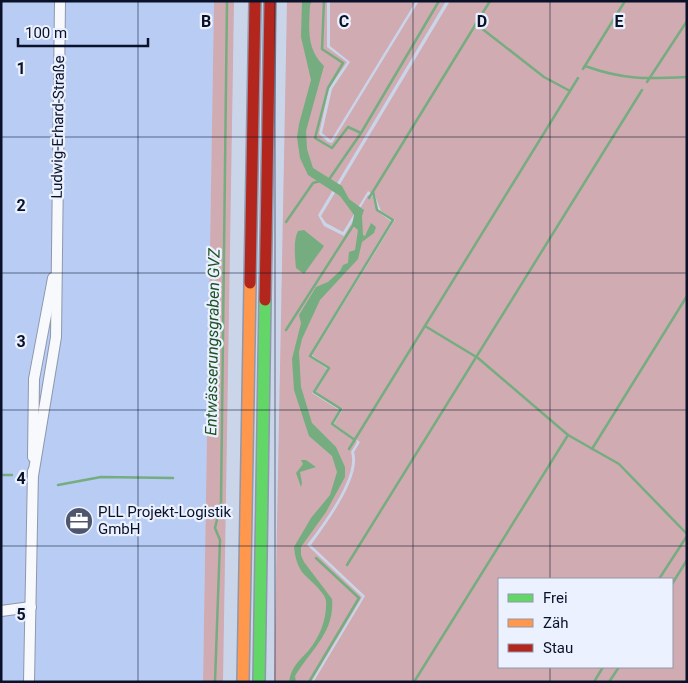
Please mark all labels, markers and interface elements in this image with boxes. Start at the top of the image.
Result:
text: B [201,12,211,31]
text: C [339,12,349,31]
text: D [477,12,487,31]
text: E [615,12,624,31]
scale bar [18,15,148,47]
text: 100 m [25,24,67,42]
street label: Ludwig-Erhard-Straße [48,55,68,199]
text: 1 [16,59,26,78]
text: 2 [16,196,26,215]
water label: Entwässerungsgraben GVZ [201,248,224,436]
text: 3 [16,332,26,351]
text: 4 [16,469,26,488]
place label: PLL Projekt-Logistik GmbH [98,503,231,538]
office icon: PLL Projekt-Logistik GmbH [64,506,94,536]
legend [498,578,673,668]
text: Frei [543,589,568,607]
text: 5 [16,605,26,624]
text: Zäh [543,614,568,632]
text: Stau [543,639,573,657]

